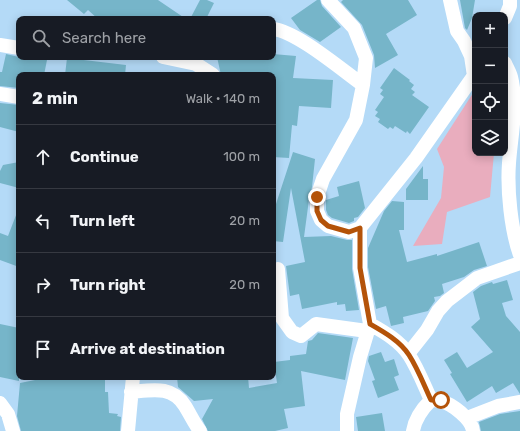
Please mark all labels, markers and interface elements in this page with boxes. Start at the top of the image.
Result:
map controls [472,12,508,156]
button: + [472,12,508,48]
search box [16,16,276,60]
icon: search [30,27,52,49]
text: Search here [62,29,146,47]
button: − [472,48,508,84]
button: locate [472,84,508,120]
text: 2 min [32,88,78,108]
text: Walk · 140 m [186,91,260,106]
button: layers [472,120,508,156]
icon: ahead [32,146,54,168]
text: Continue [70,148,139,166]
text: 100 m [223,149,260,164]
route end [308,188,326,206]
icon: left [32,210,54,232]
text: Turn left [70,212,135,230]
text: 20 m [229,213,260,228]
icon: right [32,274,54,296]
text: Turn right [70,276,145,294]
text: 20 m [229,277,260,292]
icon: arrive [32,338,54,360]
text: Arrive at destination [70,340,225,358]
route start [432,391,450,409]

